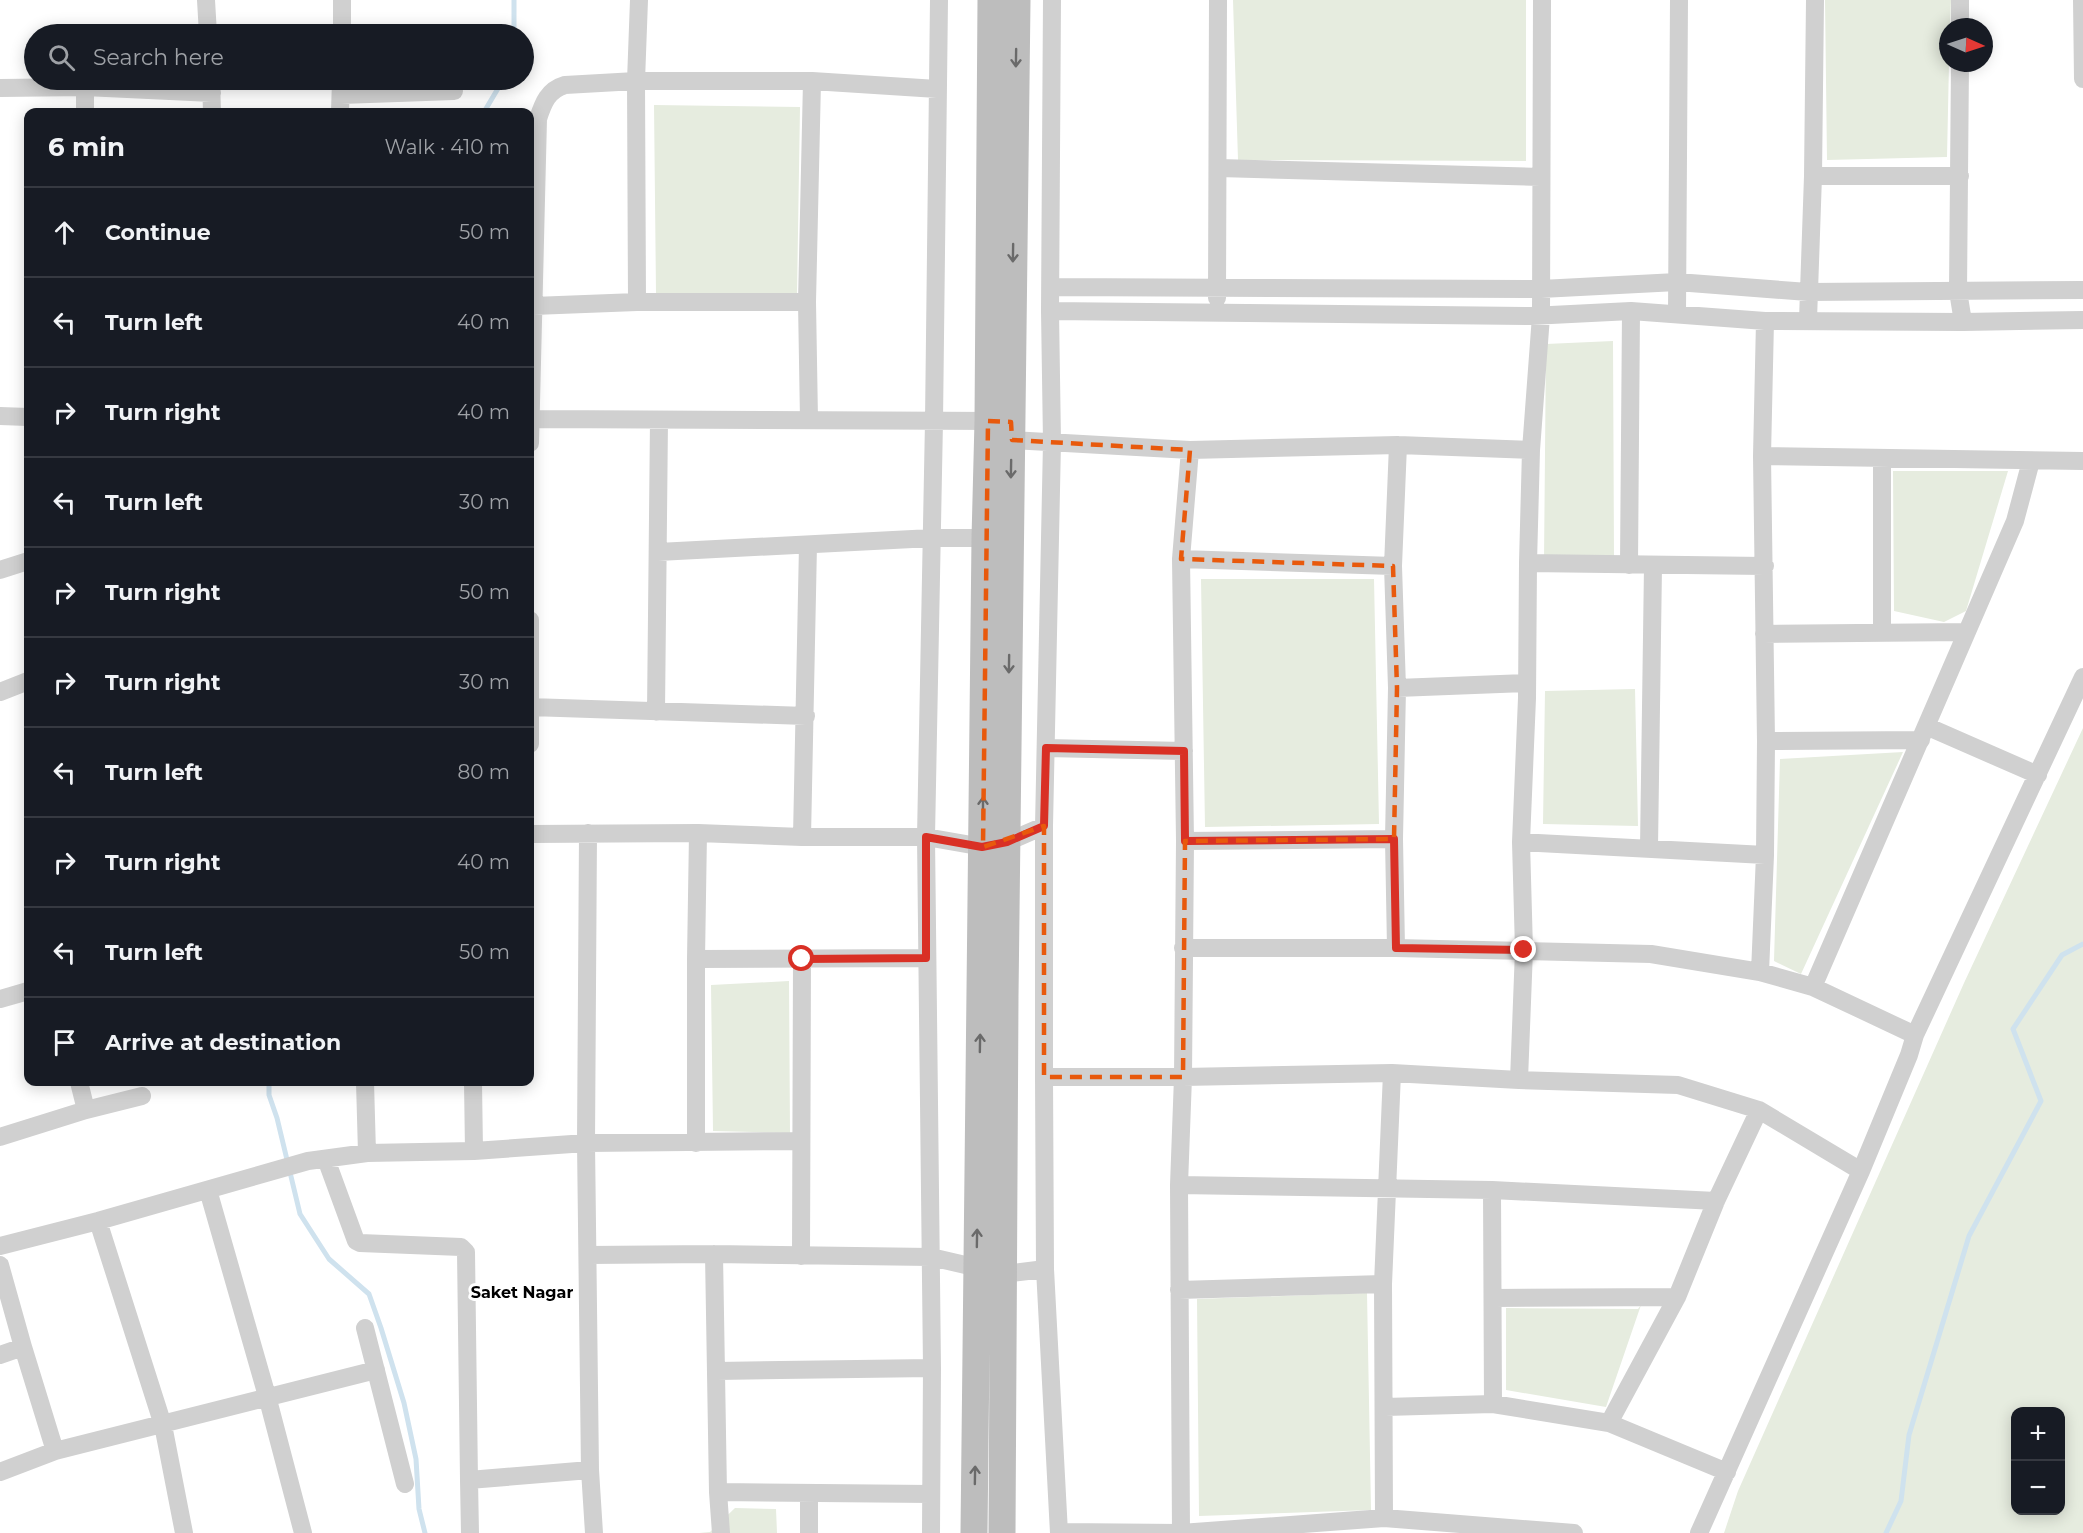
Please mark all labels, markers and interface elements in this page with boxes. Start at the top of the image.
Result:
north arrow [1939,18,1993,72]
search box [24,24,534,90]
icon: search [45,41,78,74]
text: Search here [93,44,224,71]
one-way arrow [1010,48,1022,68]
text: 6 min [48,131,125,163]
text: Walk · 410 m [385,135,510,159]
icon: ahead [48,216,81,249]
text: Continue [105,219,211,246]
text: 50 m [459,220,510,244]
one-way arrow [1007,243,1019,263]
icon: left [48,306,81,339]
text: Turn left [105,309,203,336]
text: 40 m [457,310,510,334]
icon: right [48,396,81,429]
text: Turn right [105,399,220,426]
text: 40 m [457,400,510,424]
one-way arrow [1006,459,1017,479]
icon: left [48,486,81,519]
text: Turn left [105,489,203,516]
text: 30 m [459,490,510,514]
icon: right [48,576,81,609]
text: Turn right [105,579,220,606]
text: 50 m [459,580,510,604]
one-way arrow [1003,654,1015,674]
icon: right [48,666,81,699]
text: Turn right [105,669,220,696]
text: 30 m [459,670,510,694]
icon: left [48,756,81,789]
text: Turn left [105,759,203,786]
text: 80 m [458,760,510,784]
one-way arrow [977,796,989,816]
icon: right [48,846,81,879]
text: Turn right [105,849,220,876]
text: 40 m [457,850,510,874]
icon: left [48,936,81,969]
route end [1510,936,1536,962]
text: Turn left [105,939,203,966]
text: 50 m [459,940,510,964]
route start [788,945,814,971]
icon: arrive [48,1026,81,1059]
text: Arrive at destination [105,1029,341,1056]
one-way arrow [974,1033,985,1053]
one-way arrow [971,1228,983,1248]
district label: Saket Nagar [471,1283,573,1302]
map controls [2011,1407,2065,1515]
button: + [2011,1407,2065,1461]
button: − [2011,1461,2065,1515]
one-way arrow [969,1465,980,1485]

